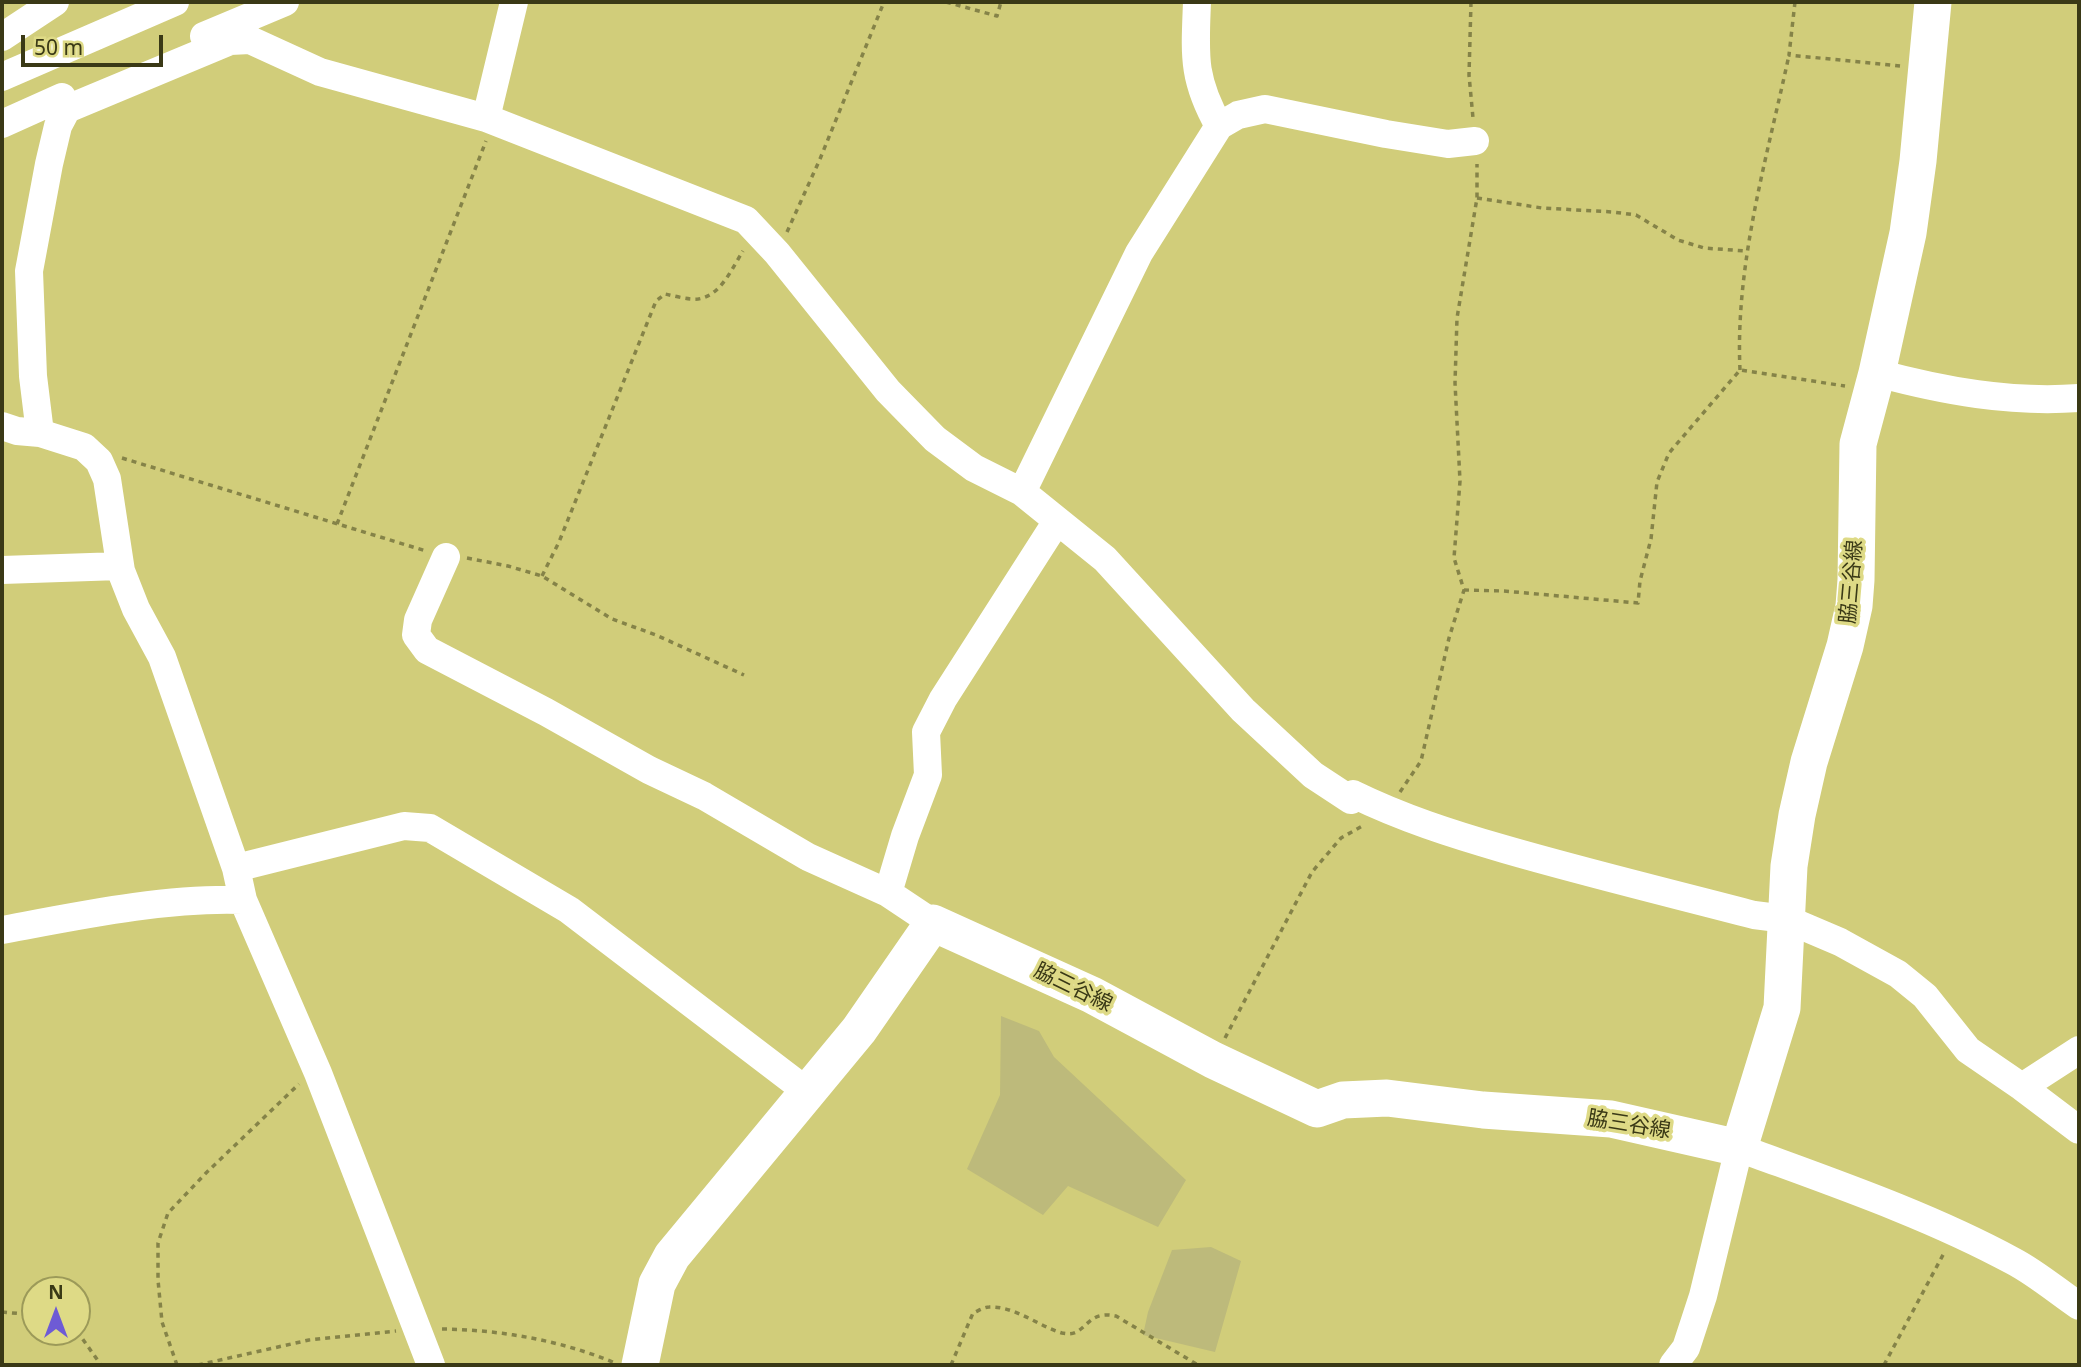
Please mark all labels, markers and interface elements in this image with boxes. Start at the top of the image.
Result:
scale bar [24,21,166,65]
text: 50 m [34,33,83,61]
street label: 脇三谷線 [1836,539,1868,625]
street label: 脇三谷線 [1030,958,1116,1018]
street label: 脇三谷線 [1586,1106,1672,1144]
north arrow [21,1276,91,1346]
text: N [48,1279,64,1305]

